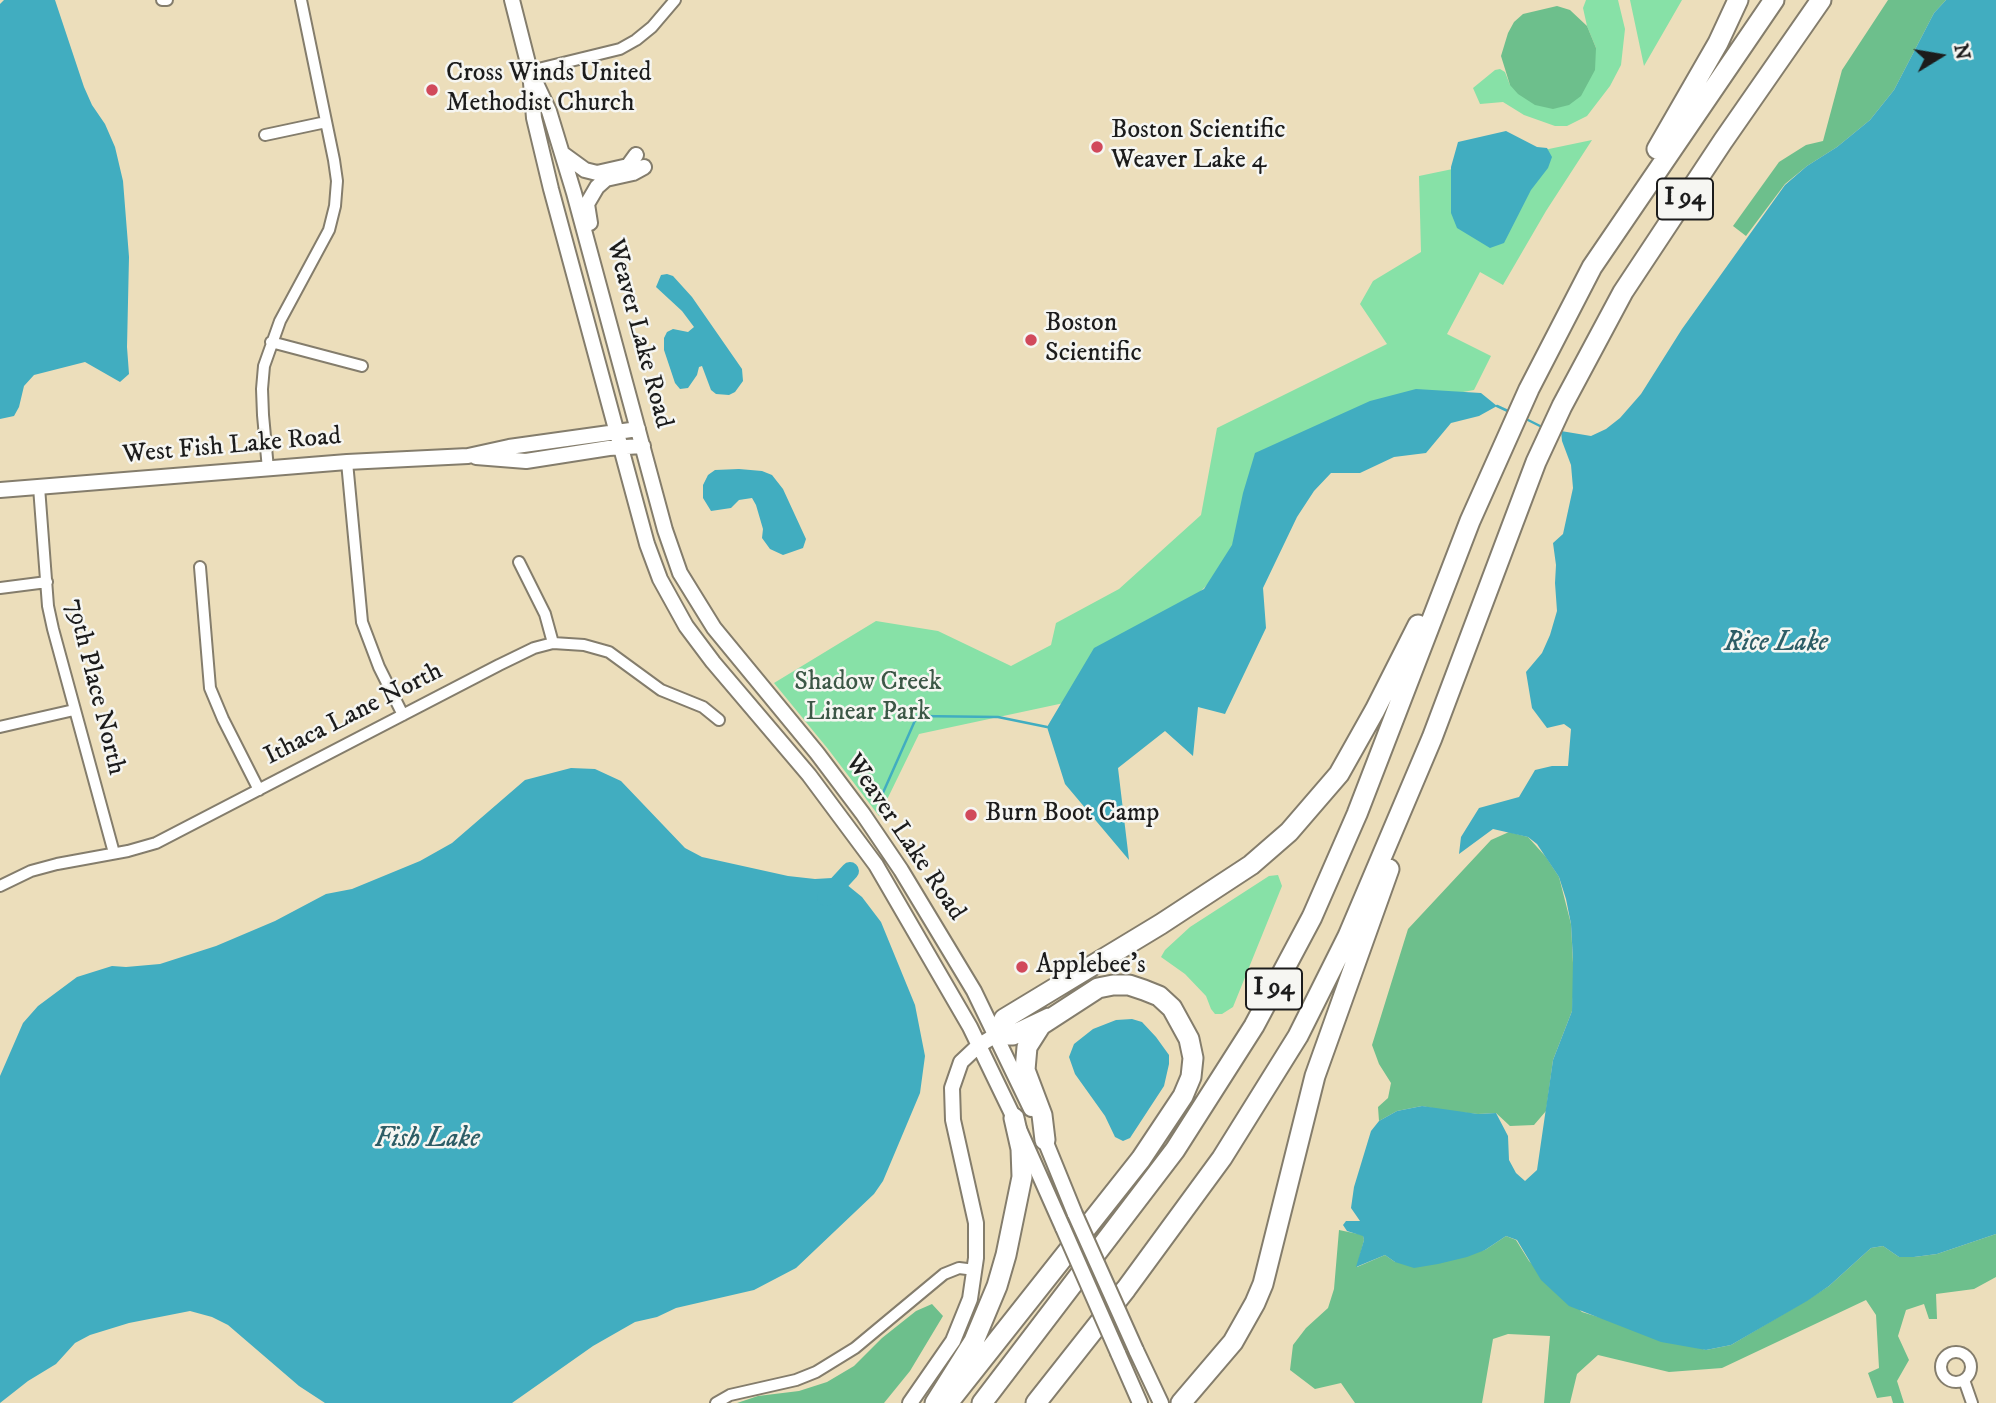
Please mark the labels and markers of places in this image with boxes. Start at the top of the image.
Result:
place label: Cross Winds United Methodist Church [446,59,651,120]
marker: Cross Winds United Methodist Church [424,82,440,98]
place label: Boston Scientific Weaver Lake 4 [1111,116,1286,178]
marker: Boston Scientific Weaver Lake 4 [1089,139,1105,155]
place label: Boston Scientific [1045,309,1142,370]
marker: Boston Scientific [1023,332,1039,348]
place label: Burn Boot Camp [985,799,1159,831]
marker: Burn Boot Camp [963,807,979,823]
place label: Applebee's [1036,951,1146,983]
marker: Applebee's [1014,959,1030,975]

